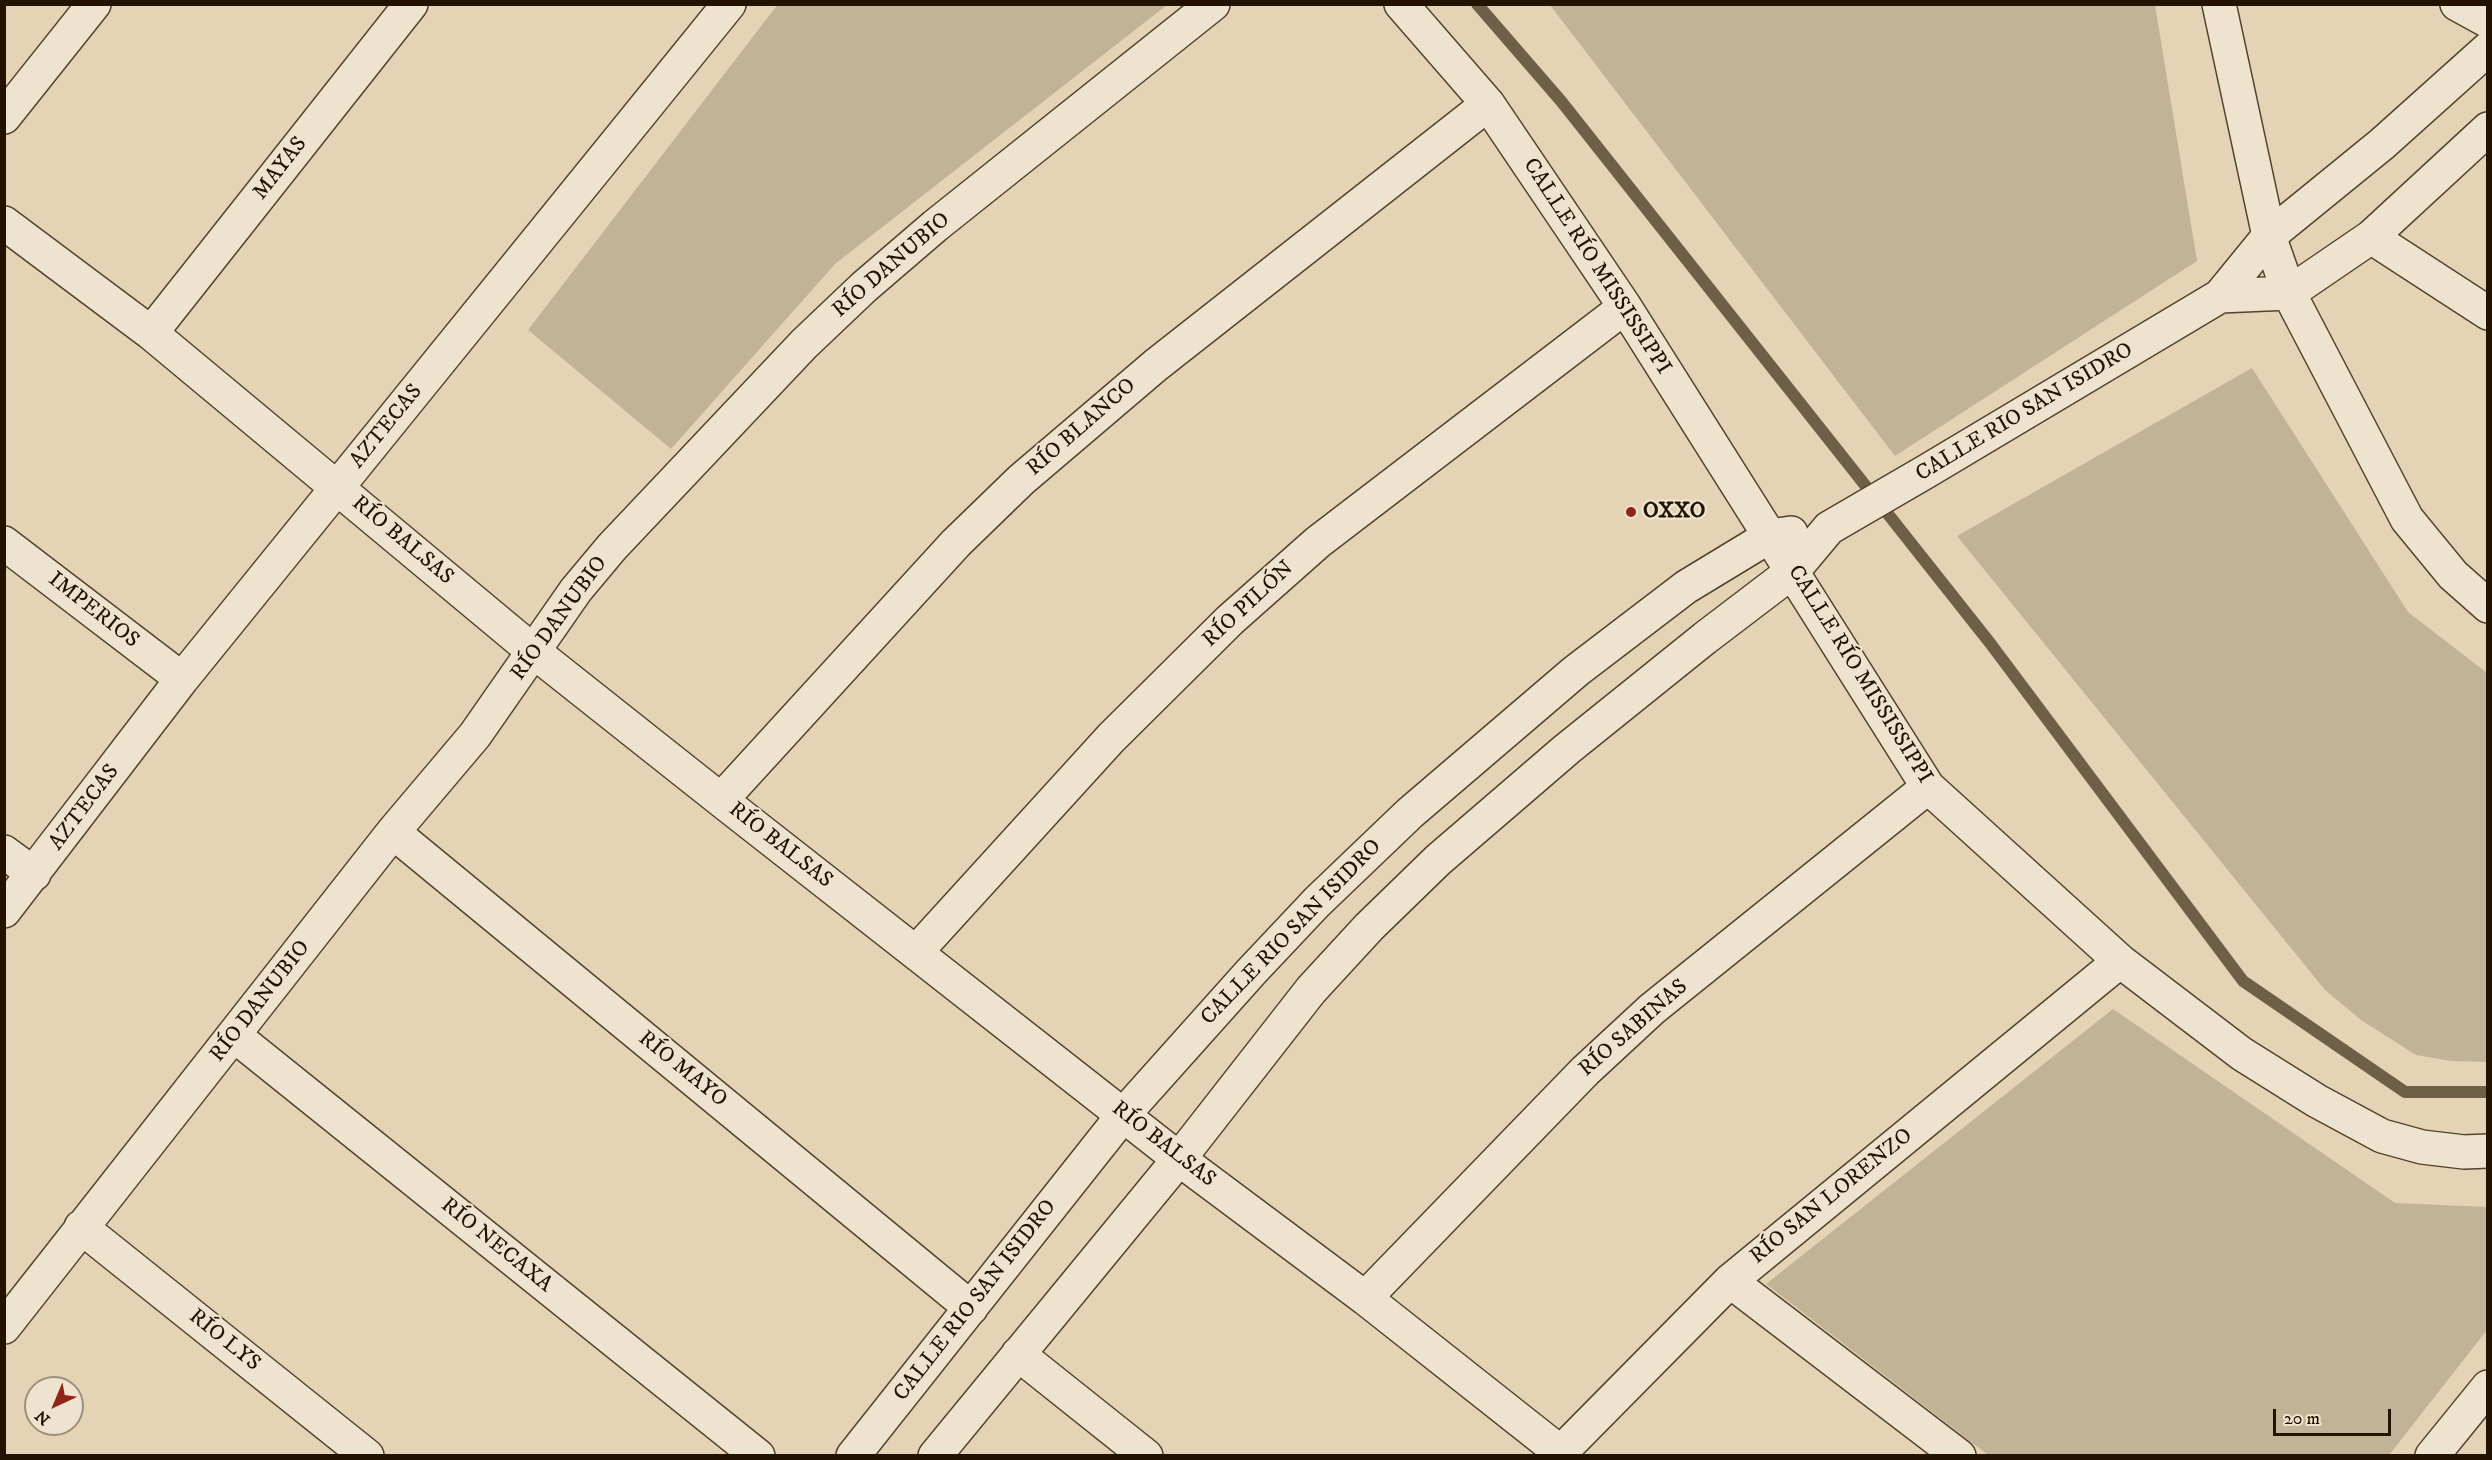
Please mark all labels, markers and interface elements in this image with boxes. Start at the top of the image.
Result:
street label: MAYAS [248,132,314,206]
street label: CALLE RÍO MISSISSIPPI [1516,154,1676,380]
street label: RÍO DANUBIO [828,208,956,324]
street label: CALLE RIO SAN ISIDRO [1912,338,2138,488]
street label: RÍO BLANCO [1022,373,1142,483]
street label: AZTECAS [345,380,429,474]
street label: RÍO BALSAS [346,491,458,591]
place label: OXXO [1643,499,1705,525]
marker: OXXO [1624,505,1638,519]
street label: RÍO DANUBIO [506,552,614,686]
street label: RÍO PILÓN [1198,556,1300,654]
street label: CALLE RÍO MISSISSIPPI [1781,561,1937,789]
street label: IMPERIOS [42,567,144,655]
street label: AZTECAS [44,760,126,856]
street label: RÍO BALSAS [723,797,837,895]
street label: CALLE RIO SAN ISIDRO [1196,834,1388,1032]
street label: RÍO DANUBIO [205,936,317,1068]
street label: RÍO SABINAS [1574,975,1694,1083]
street label: RÍO MAYO [632,1026,732,1114]
street label: RÍO BALSAS [1106,1096,1220,1194]
street label: RÍO SAN LORENZO [1745,1123,1919,1271]
street label: RÍO NECAXA [435,1193,557,1299]
street label: CALLE RIO SAN ISIDRO [889,1195,1063,1407]
street label: RÍO LYS [183,1304,265,1378]
north arrow [24,1376,84,1436]
scale bar [2276,1397,2394,1435]
text: N [31,1406,55,1429]
text: 20 m [2284,1408,2320,1430]

